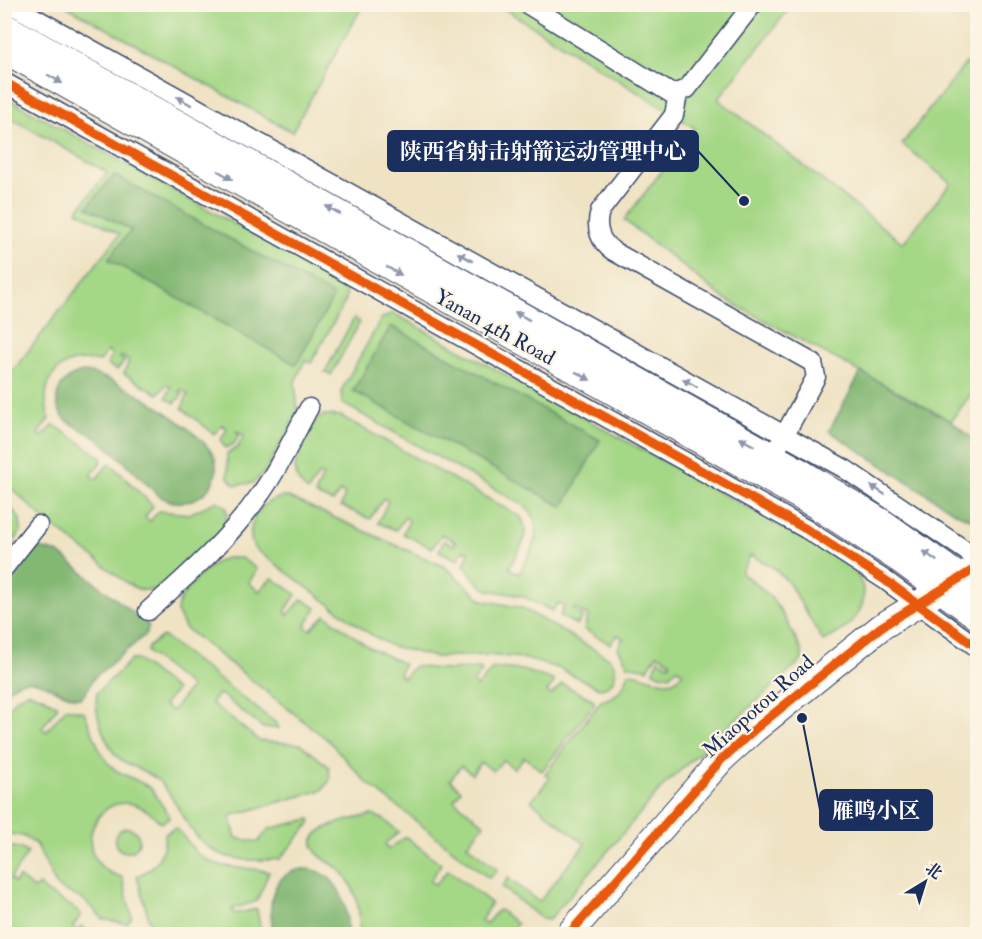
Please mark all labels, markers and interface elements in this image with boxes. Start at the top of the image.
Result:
one-way arrow [47,73,63,84]
one-way arrow [175,96,192,106]
callout: 陕西省射击射箭运动管理中心 [388,131,698,171]
text: 陕西省射击射箭运动管理中心 [400,138,686,166]
one-way arrow [217,170,234,180]
one-way arrow [324,205,341,215]
one-way arrow [456,252,473,262]
one-way arrow [386,266,403,276]
street label: Yanan 4th Road [430,283,560,372]
one-way arrow [513,311,530,321]
one-way arrow [575,371,592,381]
one-way arrow [681,378,698,388]
one-way arrow [738,437,755,447]
one-way arrow [870,485,886,496]
one-way arrow [923,550,938,562]
street label: Miaopotou Road [697,649,820,764]
callout: 雁鸣小区 [820,790,932,830]
text: 雁鸣小区 [832,797,920,825]
north arrow [895,852,955,912]
text: 北 [921,858,946,884]

